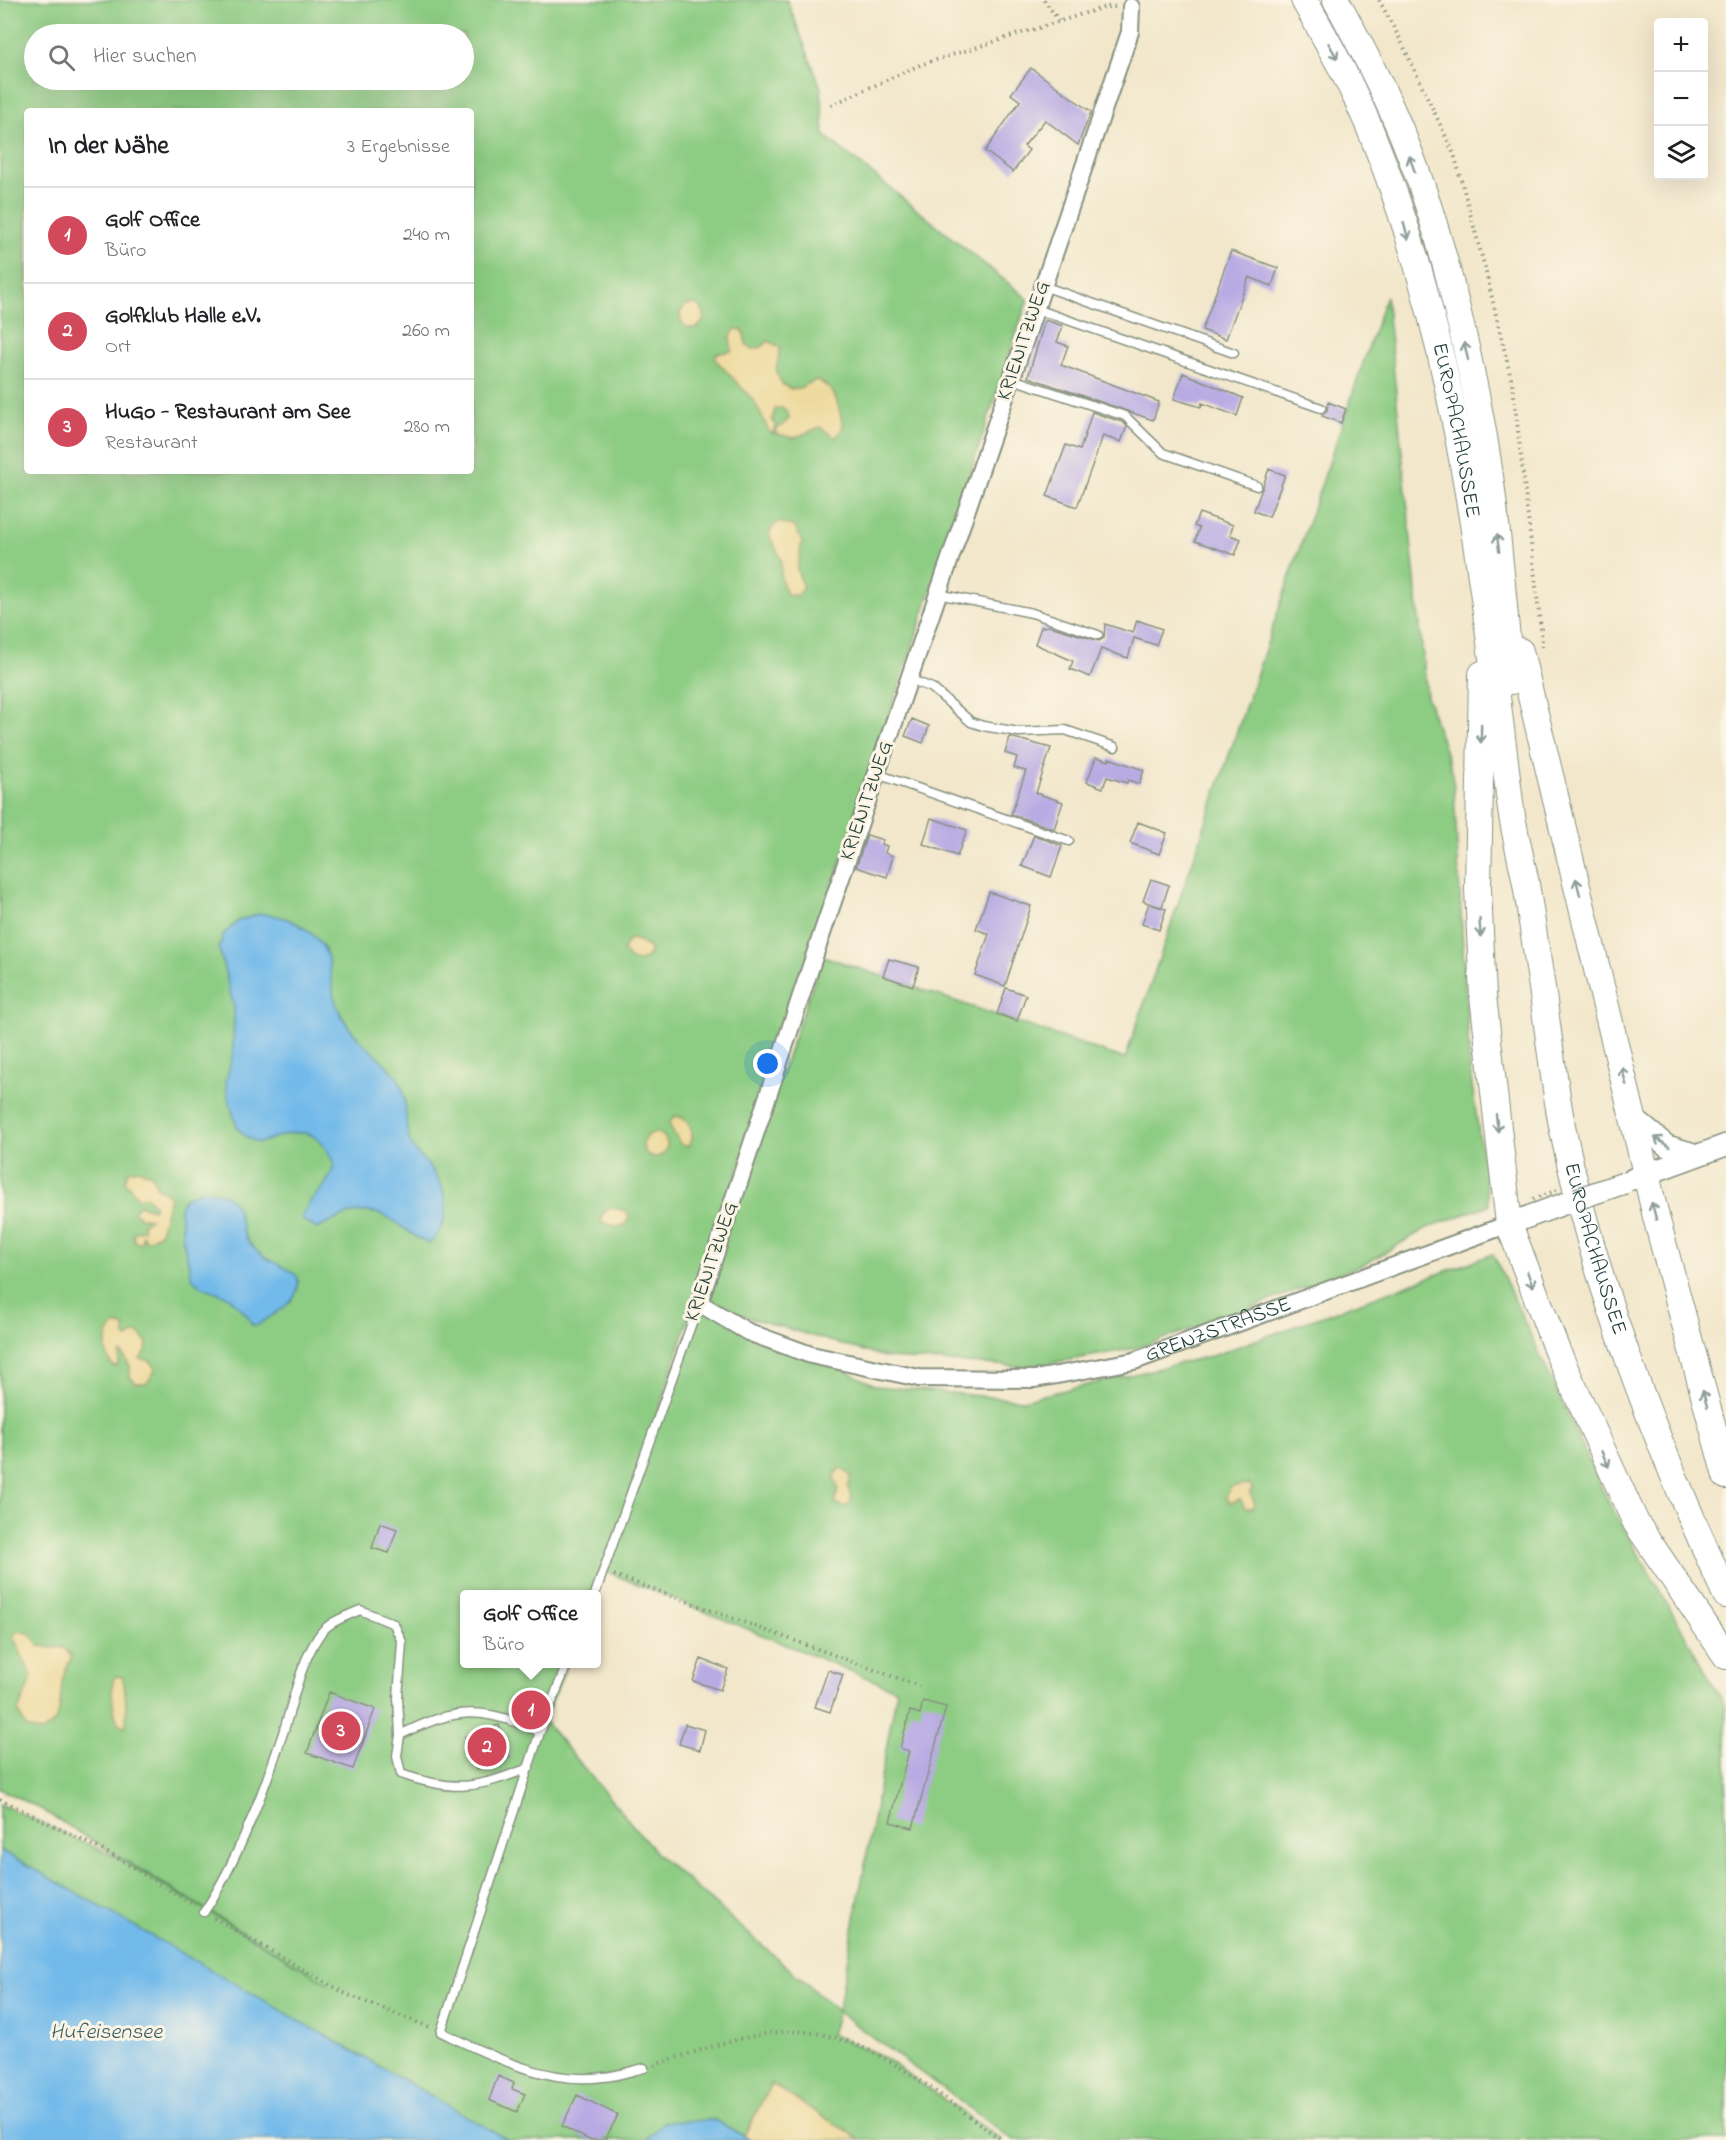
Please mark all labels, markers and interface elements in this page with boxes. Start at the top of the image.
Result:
map controls [1654,18,1708,180]
button: + [1654,18,1708,72]
search box [24,24,474,90]
icon: search [45,41,78,74]
text: Hier suchen [93,41,197,73]
one-way arrow [1327,42,1339,59]
button: − [1654,72,1708,126]
button: layers [1654,126,1708,180]
text: In der Nähe [48,128,169,166]
text: 3 Ergebnisse [347,133,450,162]
one-way arrow [1406,155,1417,174]
text: Golf Office [105,205,200,237]
text: 1 [64,221,71,250]
text: 240 m [403,221,450,250]
one-way arrow [1401,221,1412,240]
text: Büro [105,237,146,266]
street label: KRIENITZWEG [990,277,1058,405]
text: Golfklub Halle e.V. [105,301,261,333]
text: 2 [63,317,72,346]
text: 260 m [402,317,450,346]
text: Ort [105,333,131,362]
street label: EUROPACHAUSSEE [1423,340,1487,520]
one-way arrow [1459,342,1471,361]
text: HuGo - Restaurant am See [105,397,351,429]
text: 3 [63,413,72,442]
text: 280 m [403,413,450,442]
text: Restaurant [105,429,198,458]
one-way arrow [1492,534,1503,554]
one-way arrow [1475,723,1486,743]
street label: KRIENITZWEG [833,737,901,865]
one-way arrow [1571,877,1583,896]
one-way arrow [1474,918,1485,938]
your location [753,1049,782,1078]
one-way arrow [1617,1067,1629,1086]
one-way arrow [1491,1112,1502,1132]
one-way arrow [1655,1136,1671,1148]
street label: EUROPACHAUSSEE [1555,1160,1634,1339]
street label: KRIENITZWEG [678,1198,746,1326]
one-way arrow [1648,1202,1660,1221]
one-way arrow [1525,1269,1536,1288]
street label: GRENZSTRASSE [1141,1290,1296,1371]
one-way arrow [1699,1390,1710,1409]
one-way arrow [1600,1449,1612,1467]
popup [460,1590,601,1668]
text: Golf Office [483,1599,578,1631]
text: Büro [483,1631,524,1660]
pin: 1 [512,1688,550,1732]
pin: 3 [322,1708,360,1754]
pin: 2 [468,1724,506,1770]
water label: Hufeisensee [50,2017,163,2049]

